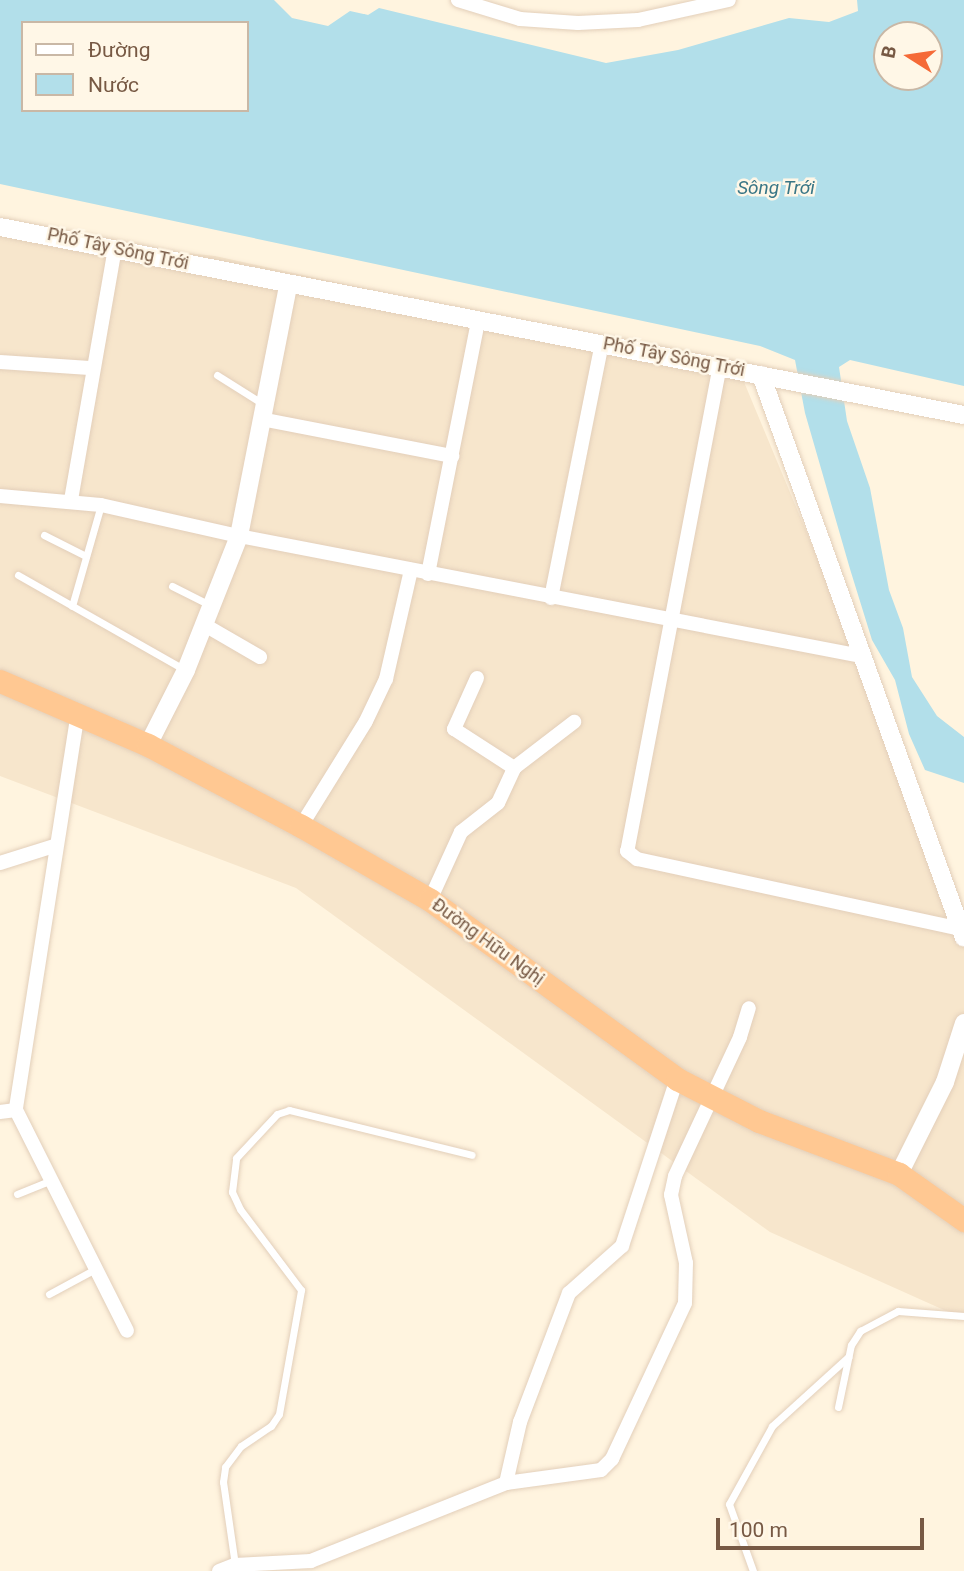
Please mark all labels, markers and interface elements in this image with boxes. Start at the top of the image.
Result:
legend [21,21,248,112]
north arrow [873,21,943,91]
text: Đường [88,38,150,62]
text: B [876,44,901,60]
text: Nước [88,73,139,97]
water label: Sông Trới [737,177,815,199]
street label: Phố Tây Sông Trới [45,223,191,275]
street label: Phố Tây Sông Trới [601,333,747,381]
street label: Đường Hữu Nghị [428,894,548,990]
scale bar [719,1504,927,1548]
text: 100 m [729,1518,788,1542]

